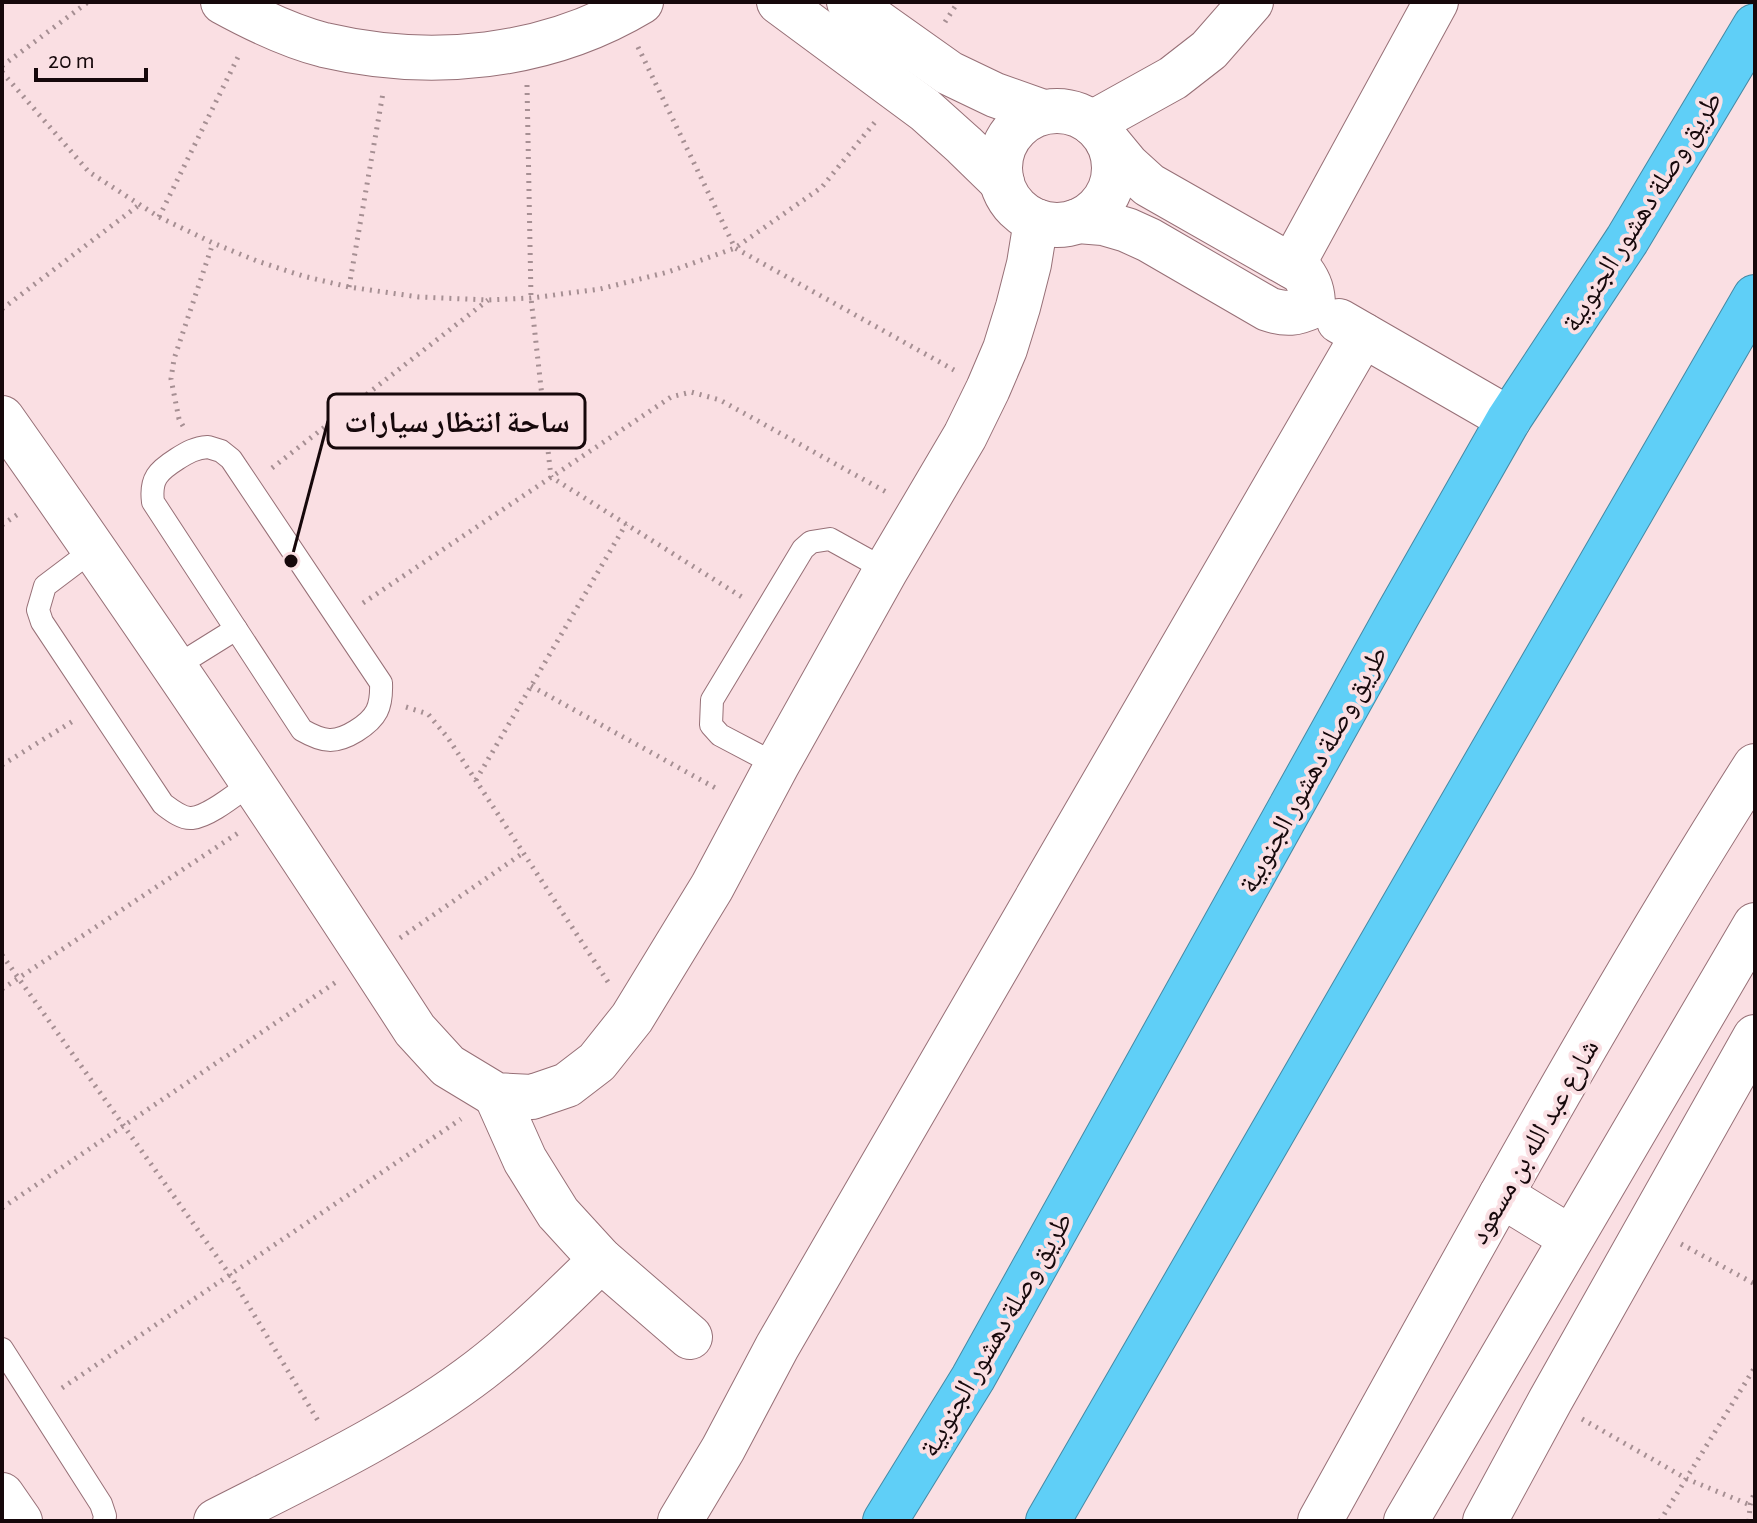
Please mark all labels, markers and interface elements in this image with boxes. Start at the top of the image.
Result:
scale bar [36,32,146,82]
text: 20 m [48,49,95,73]
street label: طريق وصلة دهشور الجنوبية [1557,87,1730,338]
callout: ساحة انتظار سيارات [328,394,585,448]
text: ساحة انتظار سيارات [344,408,570,439]
street label: طريق وصلة دهشور الجنوبية [1234,642,1395,899]
street label: شارع عبد الله بن مسعود [1465,1035,1606,1250]
street label: طريق وصلة دهشور الجنوبية [915,1208,1080,1463]

